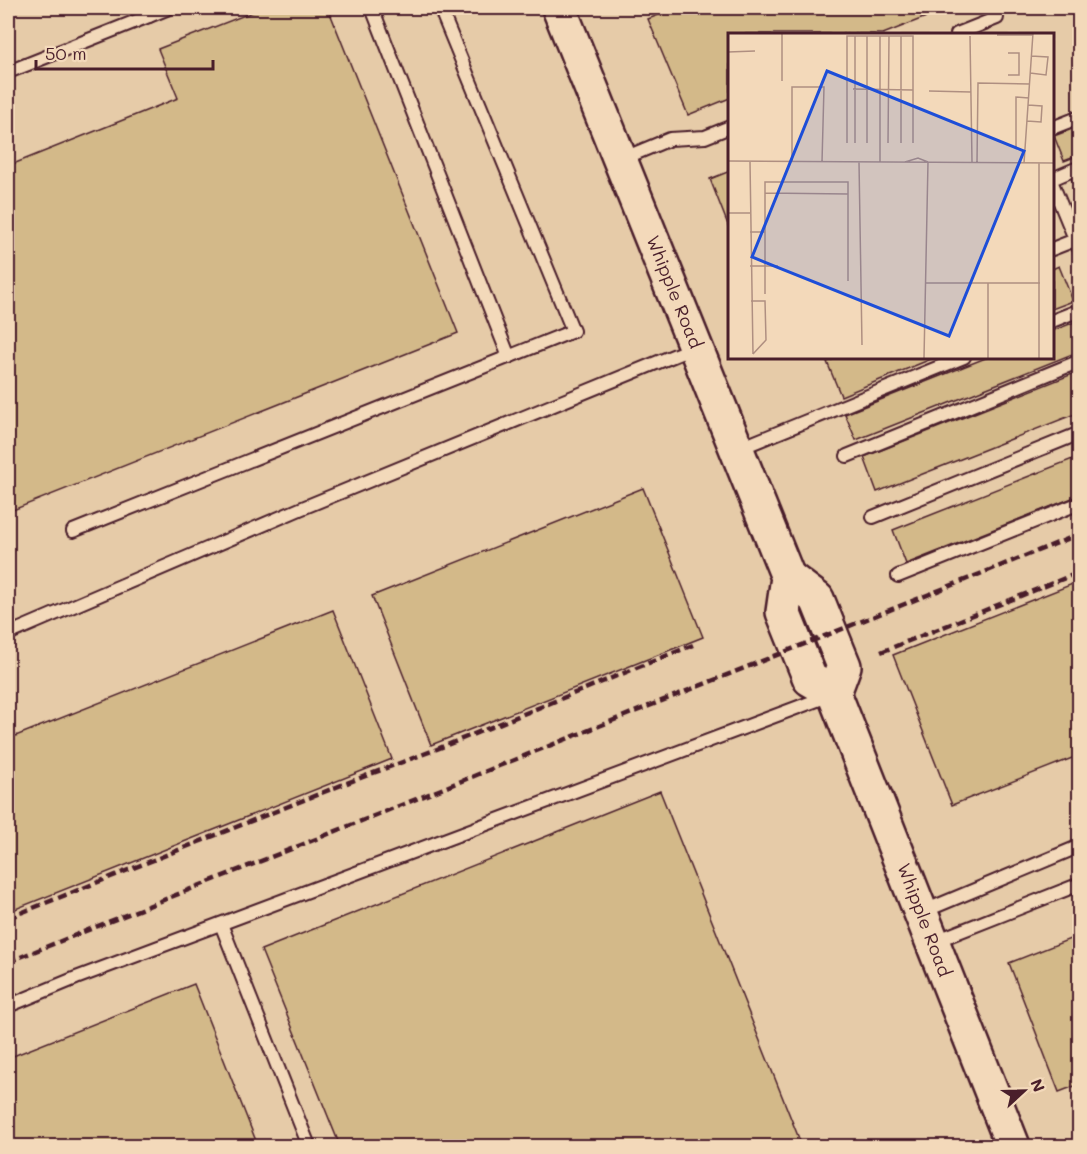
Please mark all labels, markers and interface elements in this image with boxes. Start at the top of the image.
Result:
scale bar [36,33,213,71]
inset map [728,33,1054,358]
text: 50 m [45,41,87,65]
street label: Whipple Road [641,232,709,352]
street label: Whipple Road [892,859,958,980]
north arrow [994,1061,1054,1121]
text: N [1026,1076,1050,1095]

